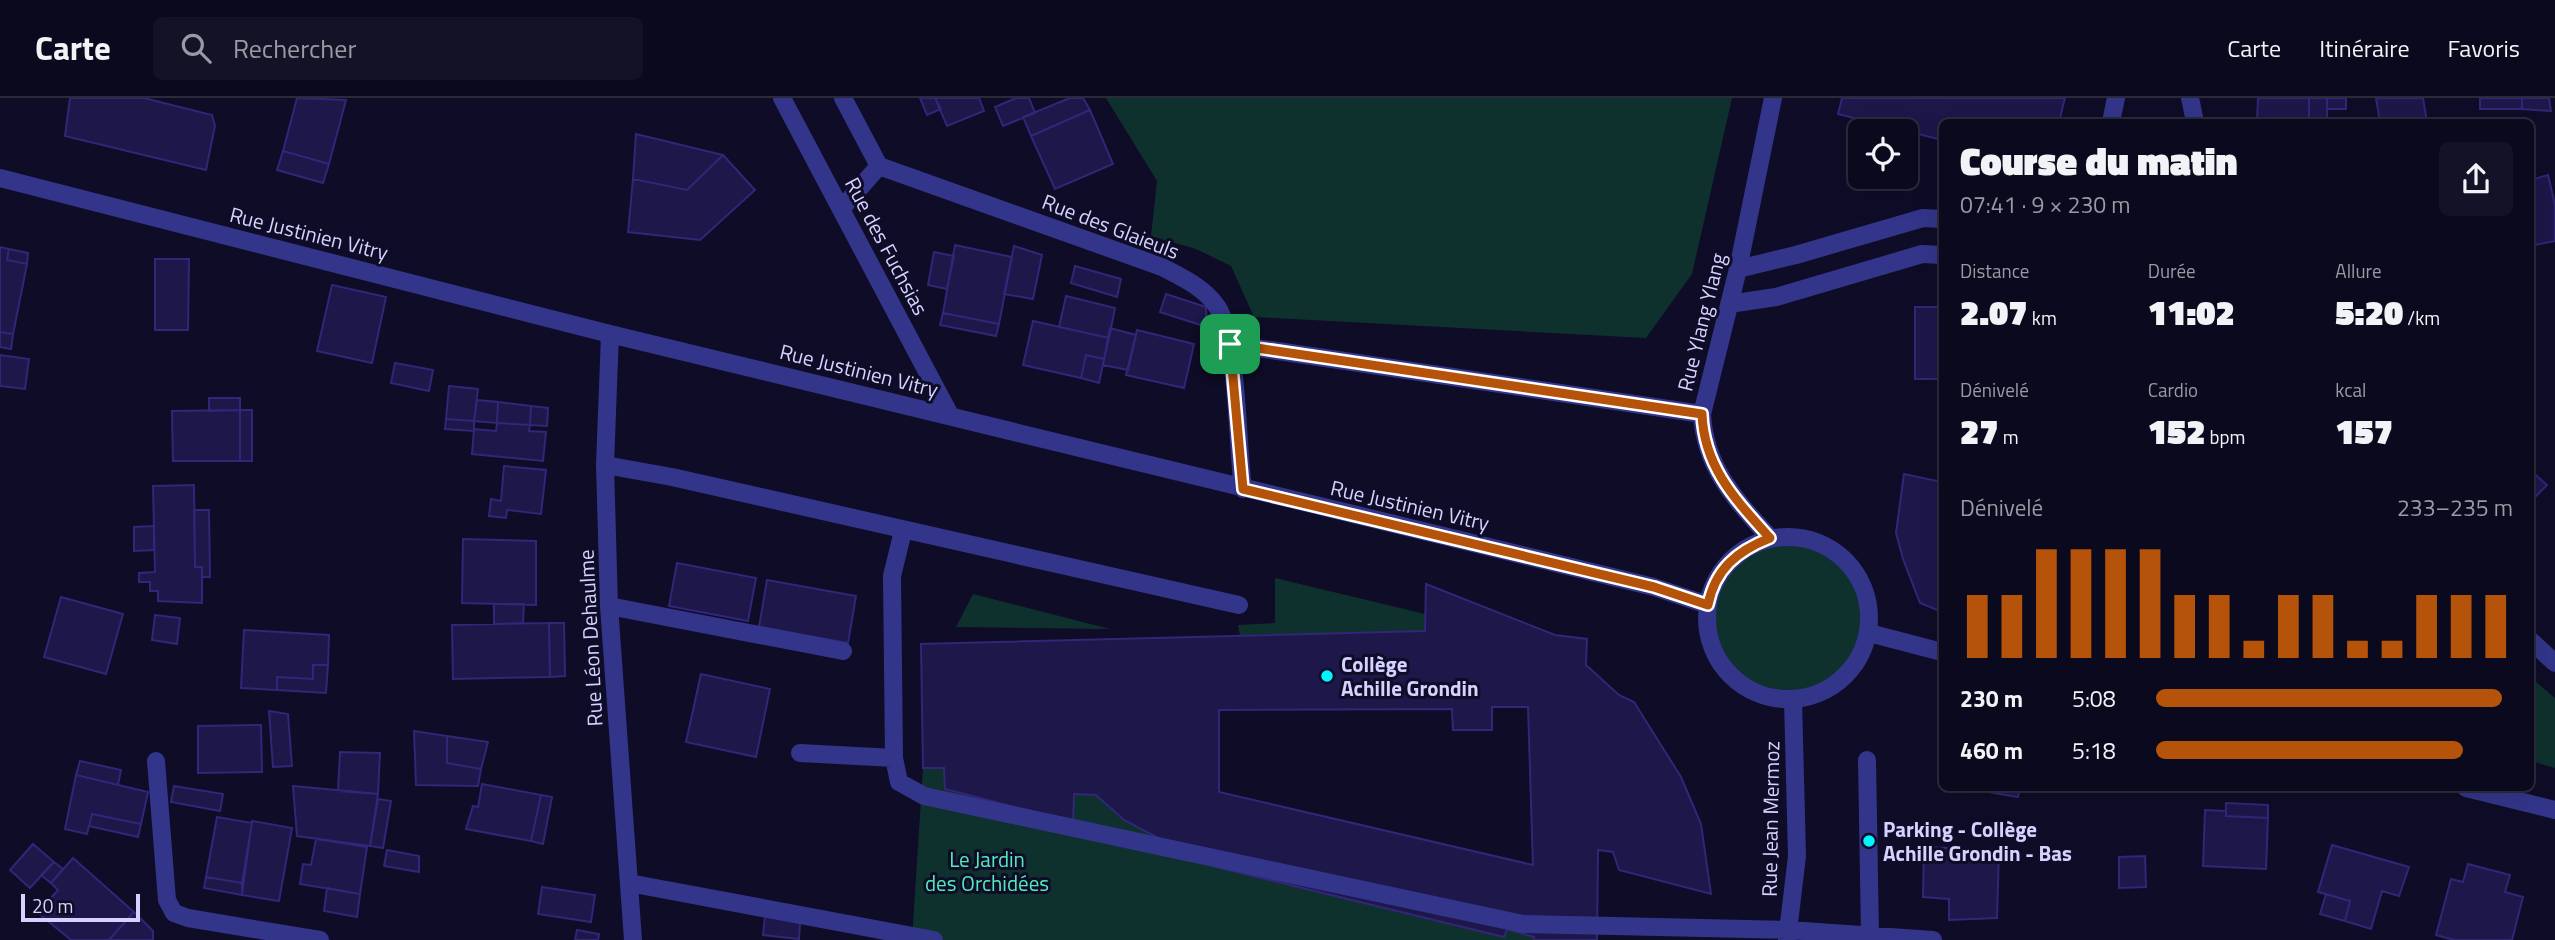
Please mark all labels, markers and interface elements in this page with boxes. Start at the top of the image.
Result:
search box [153,17,643,80]
text: Carte [35,23,111,73]
icon: search [177,29,215,67]
text: Rechercher [233,29,356,68]
text: Carte [2227,30,2281,66]
text: Itinéraire [2319,30,2410,66]
text: Favoris [2448,30,2520,66]
map controls [1848,119,1918,189]
button: locate [1848,119,1918,189]
text: Course du matin [1960,132,2237,190]
button: share [2439,142,2513,216]
street label: Rue des Fuchsias [837,171,937,321]
street label: Rue des Glaieuls [1038,185,1184,267]
text: 07:41 · 9 × 230 m [1960,187,2130,222]
street label: Rue Justinien Vitry [226,198,392,268]
street label: Rue Ylang Ylang [1668,249,1734,394]
text: Distance [1960,256,2029,285]
text: Durée [2148,256,2196,285]
text: Allure [2335,256,2382,285]
text: 2.07 [1960,285,2028,339]
text: 11:02 [2148,285,2235,339]
text: 5:20 [2335,285,2403,339]
text: km [2028,303,2057,332]
text: /km [2403,303,2440,332]
pin [1200,314,1260,374]
icon: arrive [1211,325,1249,363]
street label: Rue Justinien Vitry [776,335,942,405]
text: Dénivelé [1960,375,2029,404]
text: Cardio [2148,375,2198,404]
text: kcal [2335,375,2366,404]
text: 27 [1960,404,1999,458]
text: 152 [2148,404,2205,458]
text: 157 [2335,404,2393,458]
text: m [1999,422,2019,451]
text: bpm [2205,422,2246,451]
street label: Rue Justinien Vitry [1327,471,1493,539]
text: Dénivelé [1960,490,2043,525]
text: 233–235 m [2397,490,2513,525]
street label: Rue Léon Dehaulme [569,549,611,727]
place label: Collège Achille Grondin [1341,648,1479,704]
marker: Collège Achille Grondin [1319,668,1335,684]
text: 230 m [1960,681,2023,716]
text: 5:08 [2072,681,2116,716]
text: 460 m [1960,733,2023,768]
text: 5:18 [2072,733,2116,768]
street label: Rue Jean Mermoz [1753,741,1787,897]
place label: Parking - Collège Achille Grondin - Bas [1883,813,2072,869]
marker: Parking - Collège Achille Grondin - Bas [1861,833,1877,849]
park label: Le Jardin des Orchidées [925,843,1049,899]
scale bar [21,891,140,923]
text: 20 m [32,891,73,920]

